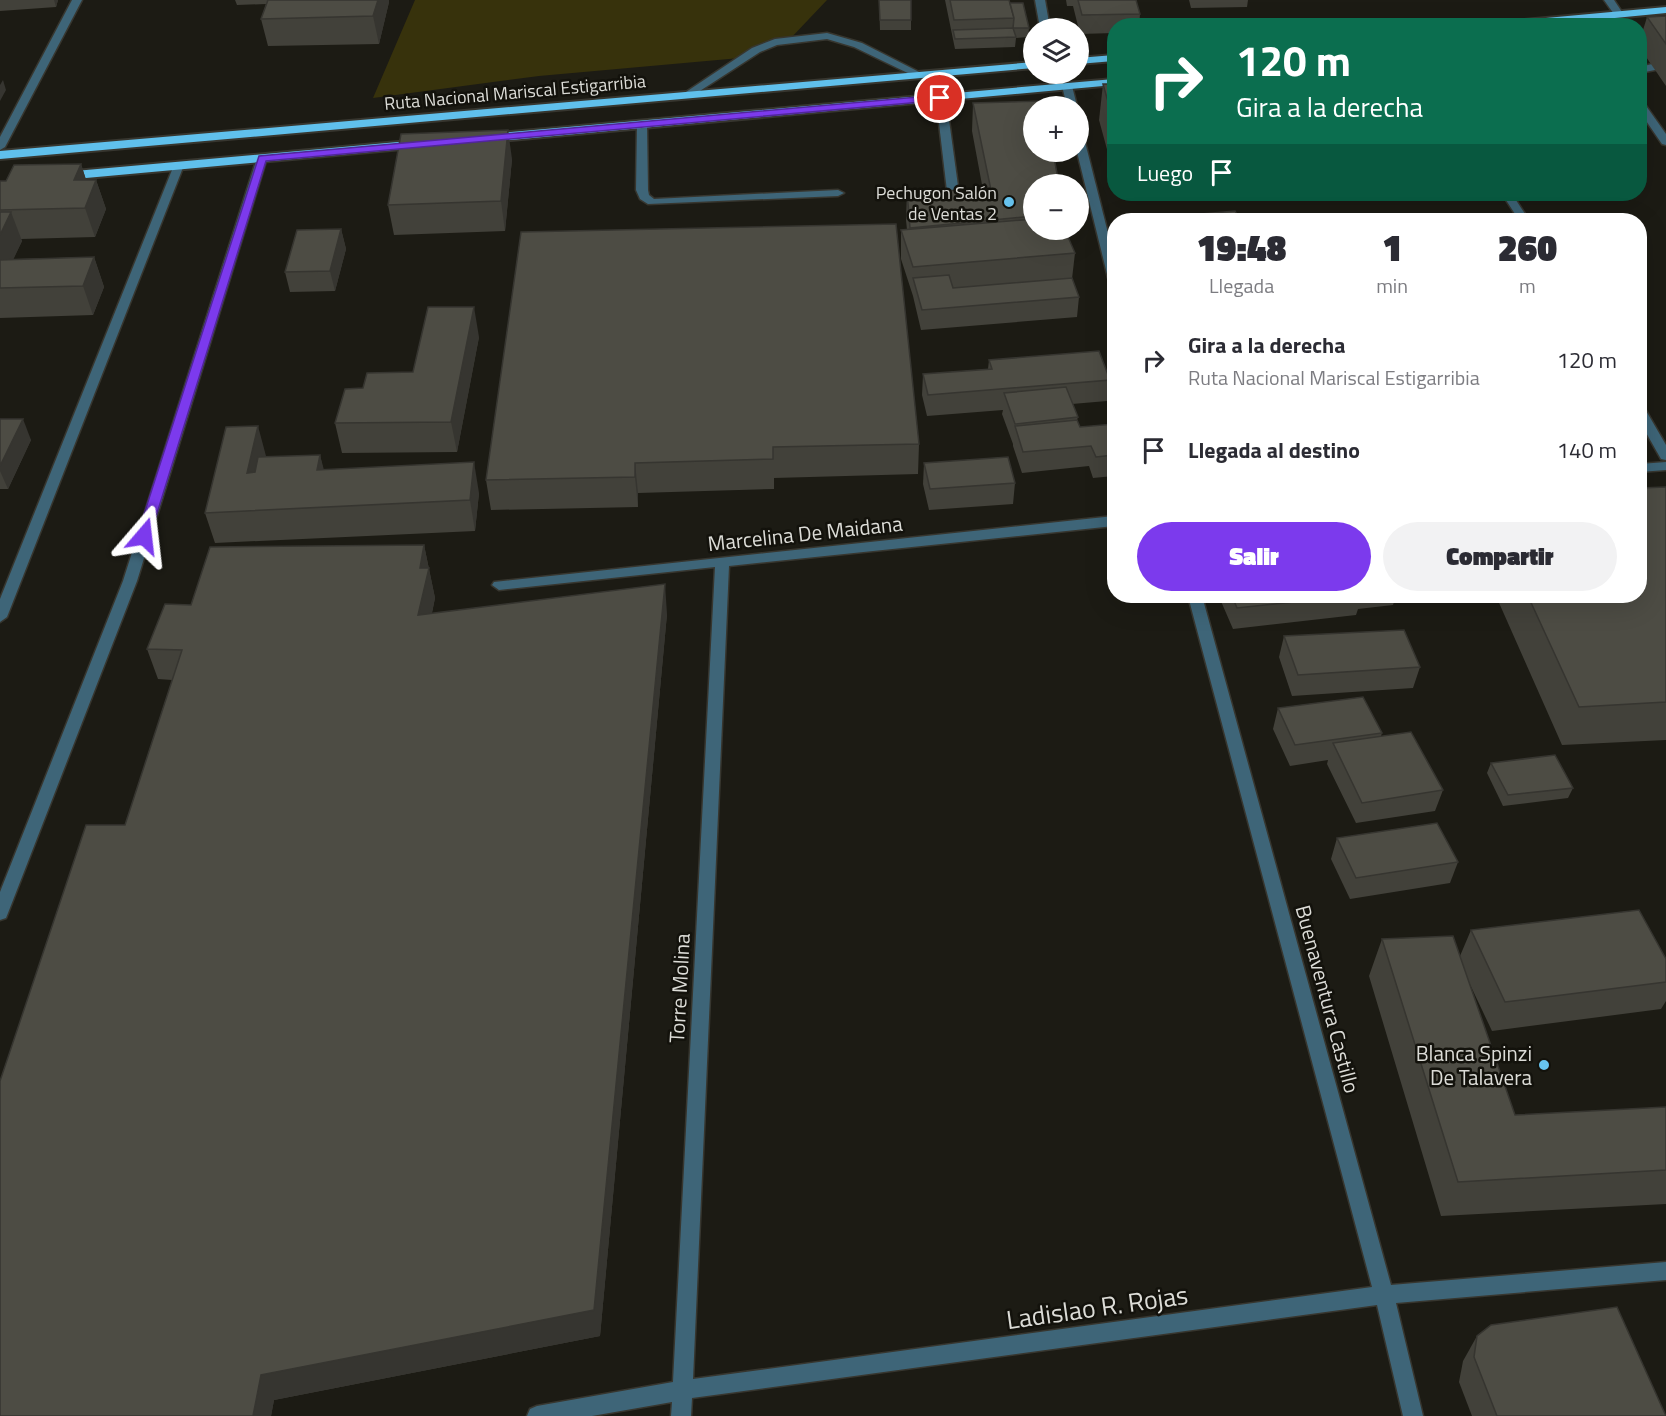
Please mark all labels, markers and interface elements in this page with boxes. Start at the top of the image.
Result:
map controls [1023,18,1089,240]
button: layers [1023,18,1089,84]
text: 120 m [1236,28,1351,92]
icon: right [1137,42,1215,120]
street label: Ruta Nacional Mariscal Estigarribia [383,67,647,117]
pin [914,72,965,123]
icon: arrive [923,81,956,114]
text: Gira a la derecha [1236,86,1423,127]
button: + [1023,96,1089,162]
text: Luego [1137,156,1193,190]
icon: arrive [1205,156,1238,189]
button: − [1023,174,1089,240]
place label: Pechugon Salón de Ventas 2 [876,179,997,227]
marker: Pechugon Salón de Ventas 2 [1002,195,1016,209]
text: 19:48 [1197,220,1286,275]
text: 1 [1382,220,1402,275]
text: 260 [1498,220,1557,275]
text: Llegada [1209,270,1274,301]
text: min [1376,270,1408,301]
text: m [1519,270,1536,301]
text: Gira a la derecha [1188,328,1345,362]
text: 120 m [1557,343,1617,377]
icon: right [1137,344,1170,377]
text: Ruta Nacional Mariscal Estigarribia [1188,362,1480,393]
text: Llegada al destino [1188,433,1360,467]
text: 140 m [1557,433,1617,467]
icon: arrive [1137,434,1170,467]
position arrow [112,504,176,568]
street label: Marcelina De Maidana [706,507,904,559]
button: Salir [1137,522,1371,591]
button: Compartir [1383,522,1617,591]
street label: Buenaventura Castillo [1288,901,1368,1097]
street label: Torre Molina [660,932,698,1044]
place label: Blanca Spinzi De Talavera [1416,1037,1532,1093]
marker: Blanca Spinzi De Talavera [1537,1058,1551,1072]
street label: Ladislao R. Rojas [1004,1275,1190,1339]

